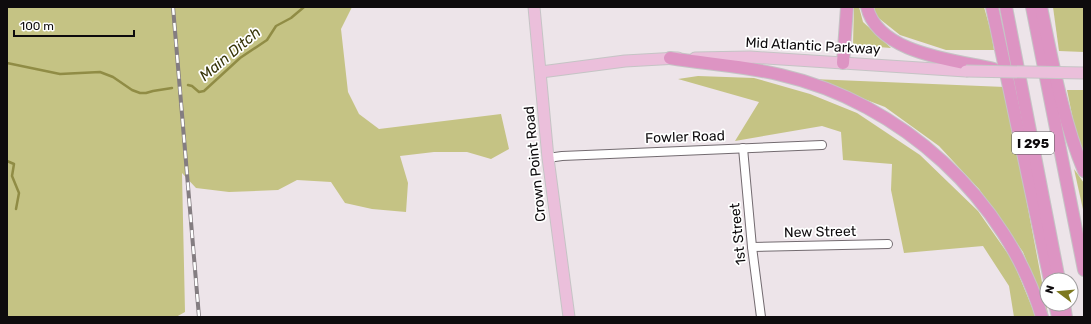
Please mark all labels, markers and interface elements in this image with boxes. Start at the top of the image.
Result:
scale bar [14,12,134,38]
text: 100 m [20,19,54,33]
water label: Main Ditch [196,23,264,85]
street label: Mid Atlantic Parkway [745,34,881,58]
street label: Crown Point Road [520,105,550,223]
street label: Fowler Road [645,127,725,147]
road number: I 295 [1012,132,1054,154]
street label: 1st Street [726,202,750,266]
street label: New Street [784,223,857,241]
north arrow [1039,272,1079,312]
text: N [1043,284,1057,295]

